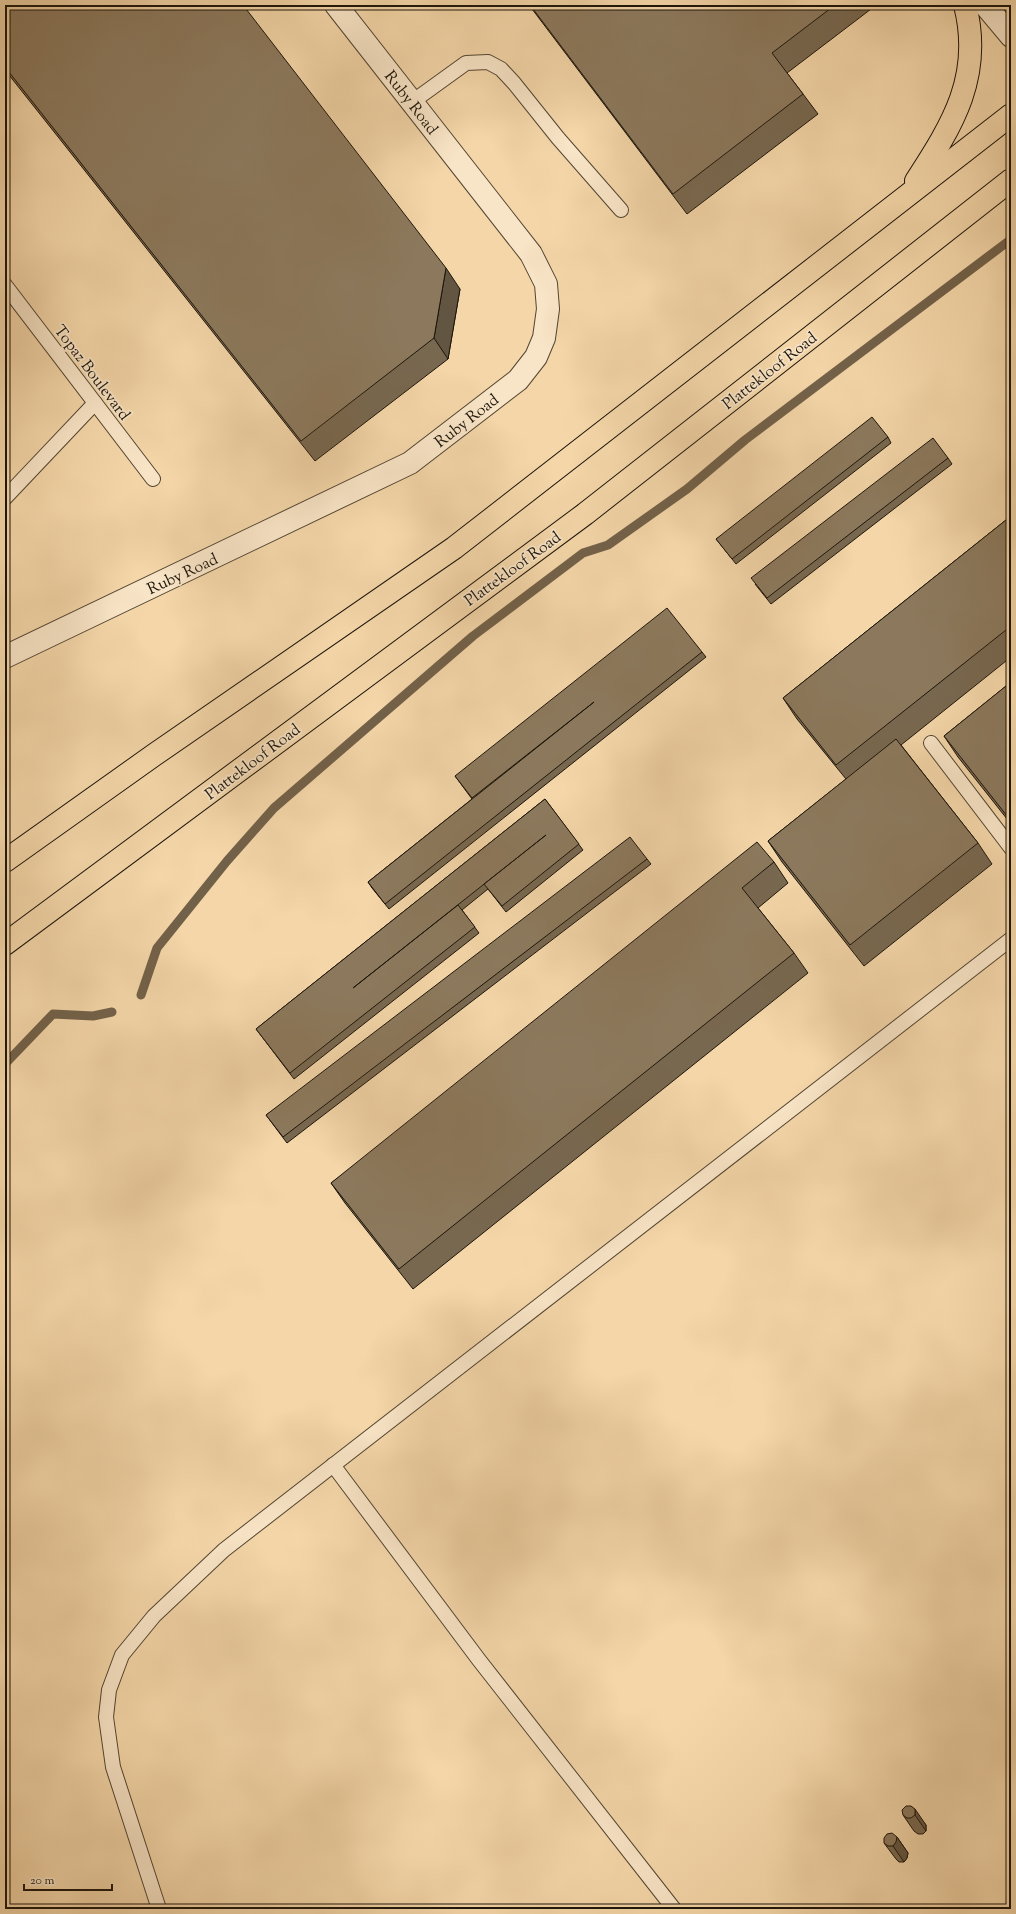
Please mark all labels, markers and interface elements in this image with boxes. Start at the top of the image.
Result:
street label: Ruby Road [378,67,442,140]
street label: Topaz Boulevard [47,321,135,426]
street label: Plattekloof Road [718,328,823,416]
street label: Ruby Road [431,390,504,454]
street label: Plattekloof Road [460,527,567,613]
street label: Ruby Road [144,549,222,602]
street label: Plattekloof Road [201,719,306,807]
scale bar [24,1866,112,1892]
text: 20 m [30,1872,55,1890]

